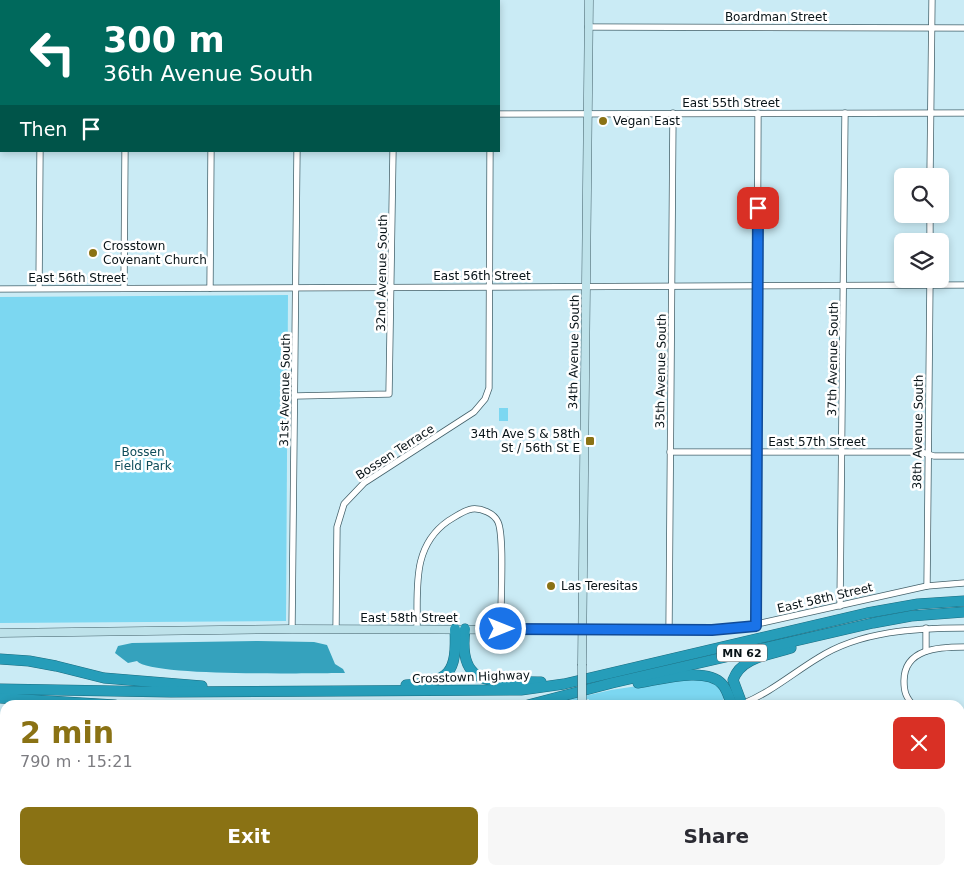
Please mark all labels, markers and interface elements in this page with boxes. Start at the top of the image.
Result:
street label: Boardman Street [725,10,827,24]
icon: left [20,20,85,85]
text: 300 m [103,20,225,60]
text: 36th Avenue South [103,61,313,86]
street label: East 55th Street [682,96,780,110]
place label: Vegan East [613,114,680,128]
icon: arrive [77,115,105,143]
marker: Vegan East [597,115,609,127]
text: Then [20,118,67,140]
map controls [894,168,949,288]
button: search [894,168,949,223]
pin [737,187,779,229]
icon: arrive [744,194,772,222]
street label: 32nd Avenue South [374,214,390,332]
button: layers [894,233,949,288]
place label: Crosstown Covenant Church [103,239,207,267]
marker: Crosstown Covenant Church [87,247,99,259]
street label: East 56th Street [433,269,531,283]
street label: East 56th Street [28,271,126,285]
street label: 34th Avenue South [566,295,582,409]
street label: 37th Avenue South [825,302,841,416]
street label: 35th Avenue South [653,314,669,428]
street label: 31st Avenue South [277,333,293,447]
street label: 38th Avenue South [910,375,926,489]
street label: Bossen Terrace [353,421,437,483]
place label: 34th Ave S & 58th St / 56th St E [471,427,580,455]
marker: 34th Ave S & 58th St / 56th St E [584,435,596,447]
street label: East 57th Street [768,435,866,449]
park label: Bossen Field Park [114,445,172,473]
place label: Las Teresitas [561,579,638,593]
marker: Las Teresitas [545,580,557,592]
street label: East 58th Street [776,580,874,616]
position arrow [474,602,526,654]
street label: East 58th Street [360,611,458,625]
road number: MN 62 [717,644,767,661]
street label: Crosstown Highway [412,668,530,686]
text: 2 min [20,715,114,750]
button: close [893,717,945,769]
text: 790 m · 15:21 [20,752,133,771]
button: Exit [20,807,478,865]
button: Share [488,807,945,865]

